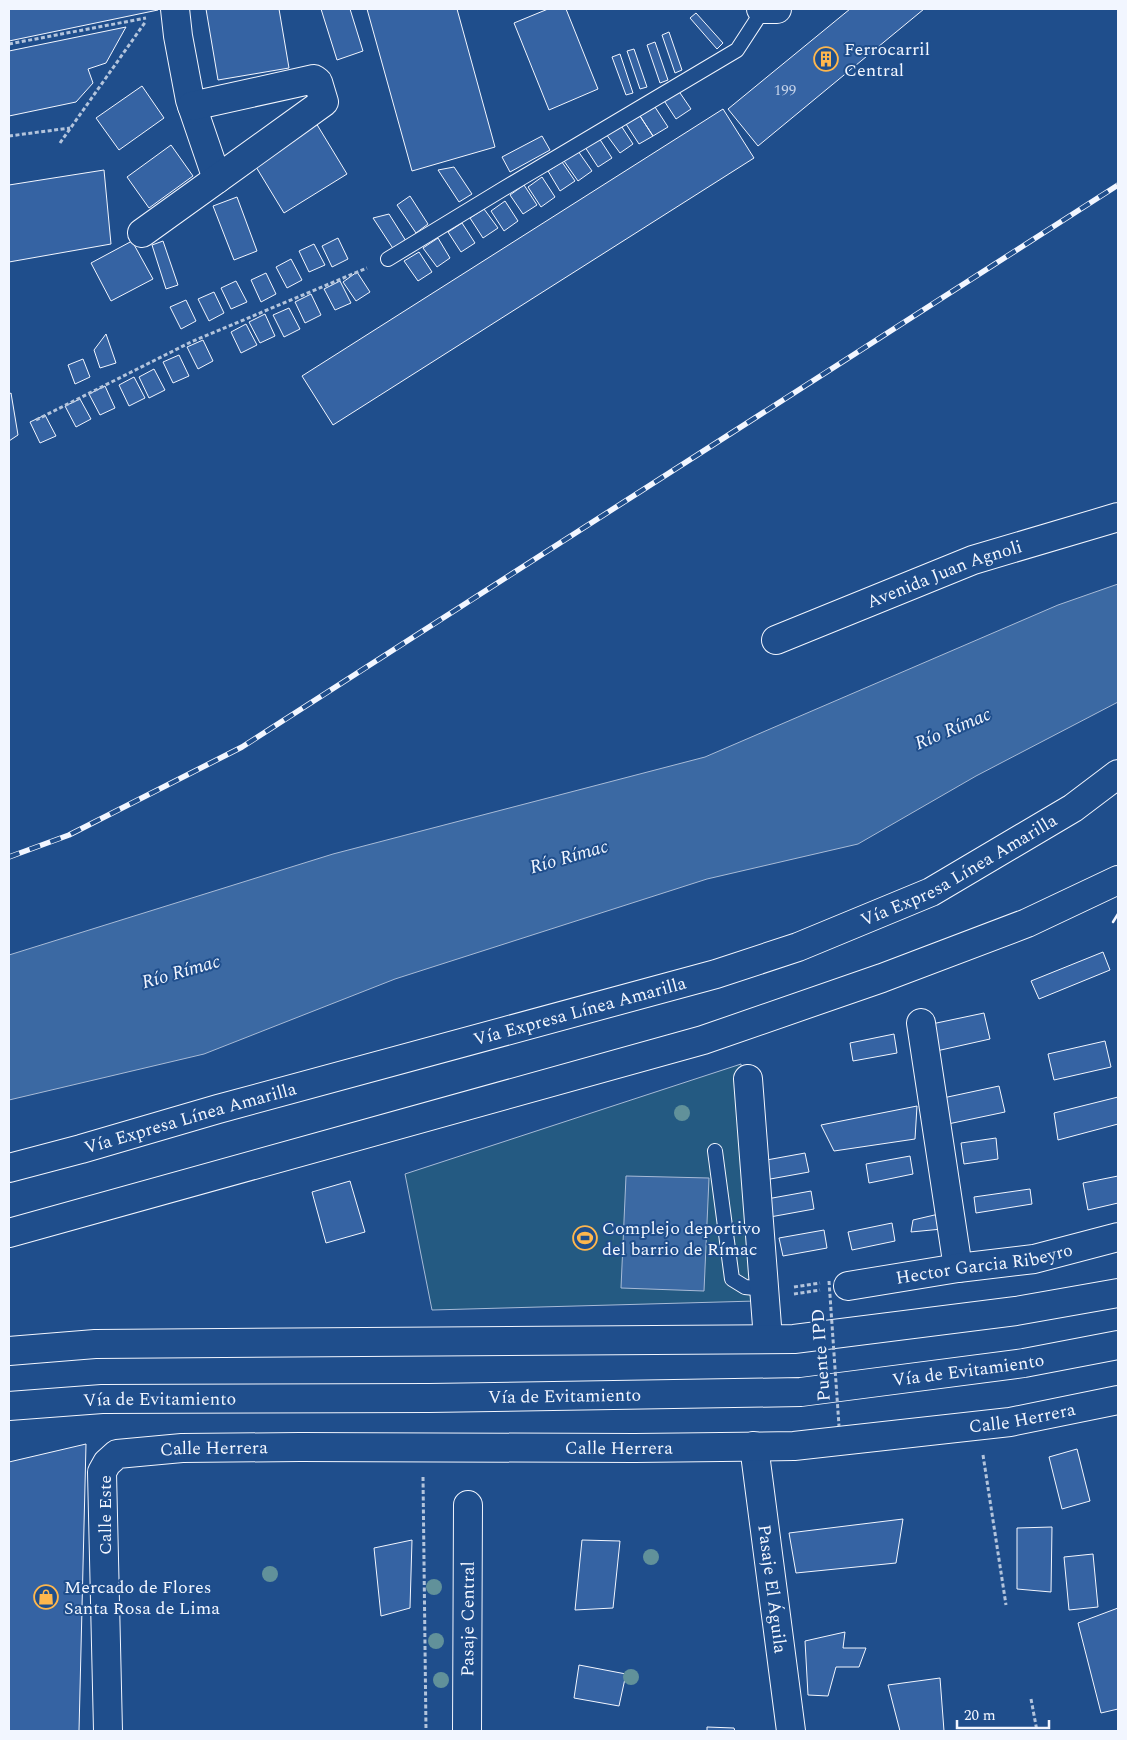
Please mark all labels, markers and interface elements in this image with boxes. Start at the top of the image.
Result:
place label: Ferrocarril Central [844,36,930,84]
building icon: Ferrocarril Central [813,46,839,72]
house number: 199 [774,79,796,102]
street label: Avenida Juan Agnoli [863,533,1025,615]
water label: Río Rímac [910,700,996,758]
street label: Vía Expresa Línea Amarilla [856,807,1062,933]
water label: Río Rímac [526,832,612,882]
water label: Río Rímac [138,947,224,997]
street label: Vía Expresa Línea Amarilla [470,969,689,1053]
street label: Vía Expresa Línea Amarilla [81,1075,300,1161]
place label: Complejo deportivo del barrio de Rímac [602,1215,761,1263]
sports icon: Complejo deportivo del barrio de Rímac [572,1225,598,1251]
street label: Hector Garcia Ribeyro [894,1236,1076,1291]
street label: Puente IPD [804,1308,838,1402]
street label: Vía de Evitamiento [891,1346,1047,1394]
street label: Vía de Evitamiento [488,1381,641,1411]
street label: Vía de Evitamiento [82,1385,236,1414]
street label: Calle Herrera [967,1395,1078,1440]
street label: Calle Herrera [159,1434,268,1463]
street label: Calle Herrera [565,1434,673,1462]
street label: Calle Este [92,1475,119,1555]
street label: Pasaje El Águila [751,1523,794,1655]
street label: Pasaje Central [454,1561,481,1677]
place label: Mercado de Flores Santa Rosa de Lima [64,1574,220,1622]
shop icon: Mercado de Flores Santa Rosa de Lima [33,1584,59,1610]
scale bar [957,1698,1050,1730]
text: 20 m [964,1704,996,1727]

